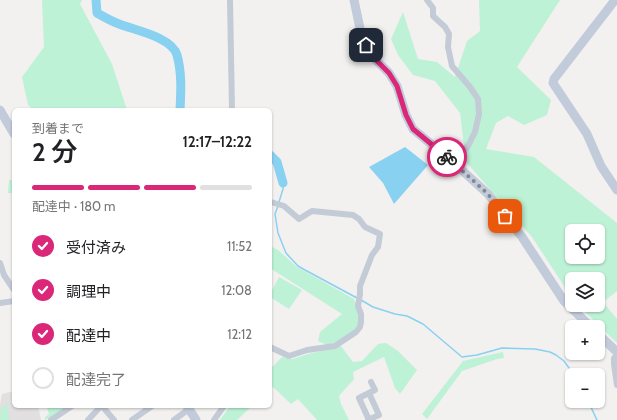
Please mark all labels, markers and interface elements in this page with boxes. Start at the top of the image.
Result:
pin [349,28,383,62]
icon: home [355,34,377,56]
text: 到着まで [32,120,84,136]
text: 12:17–12:22 [183,133,252,151]
text: 2 分 [32,136,78,168]
courier [427,137,467,177]
icon: bike [436,146,458,168]
text: 配達中 · 180 m [32,198,115,214]
pin [488,199,522,233]
icon: bag [494,205,516,227]
map controls [565,224,605,408]
button: locate [565,224,605,264]
icon: check [32,235,54,257]
text: 11:52 [227,238,252,254]
text: 受付済み [66,239,126,257]
button: layers [565,272,605,312]
icon: check [32,279,54,301]
text: 12:08 [221,282,252,298]
text: 調理中 [66,283,111,301]
button: + [565,320,605,360]
icon: check [32,323,54,345]
text: 12:12 [227,326,252,342]
text: 配達中 [66,327,111,345]
button: − [565,368,605,408]
text: 配達完了 [66,371,126,389]

